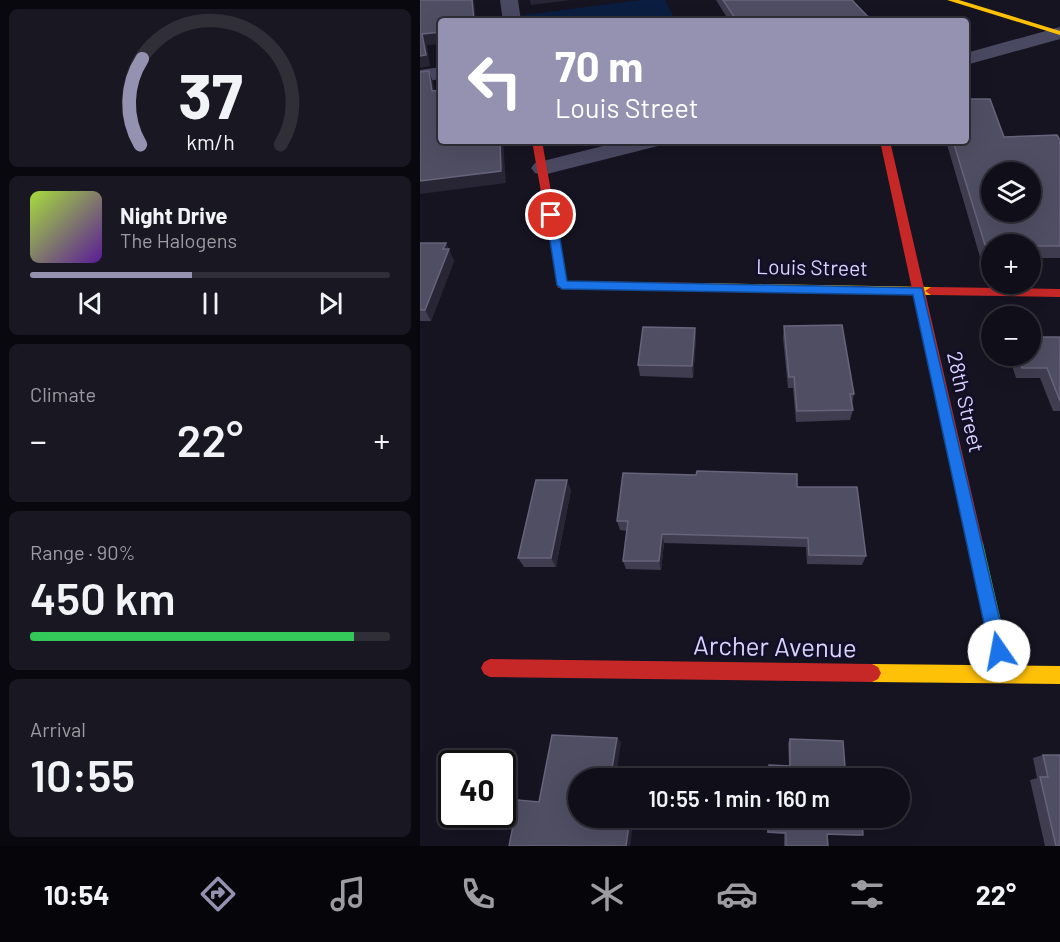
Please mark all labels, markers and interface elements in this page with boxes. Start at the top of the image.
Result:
text: 70 m [555,40,643,90]
icon: left [456,42,534,120]
text: 37 [178,57,242,131]
text: Louis Street [555,91,699,123]
text: km/h [186,130,234,155]
map controls [981,162,1041,366]
button: layers [981,162,1041,222]
pin [525,189,576,240]
icon: arrive [534,198,567,231]
text: Night Drive [120,202,228,228]
text: The Halogens [120,228,237,252]
button: + [981,234,1041,294]
street label: Louis Street [756,253,868,280]
icon: previous [74,287,107,320]
icon: pause [194,287,227,320]
icon: next [314,287,347,320]
button: − [981,306,1041,366]
street label: 28th Street [943,349,990,455]
text: Climate [30,382,96,406]
text: 22° [177,412,243,466]
text: − [30,420,47,460]
text: + [373,420,390,460]
text: Range · 90% [30,540,135,564]
text: 450 km [30,570,176,624]
position arrow [967,619,1031,683]
street label: Archer Avenue [693,629,857,662]
text: Arrival [30,717,86,741]
text: 10:55 [30,747,135,801]
speed limit sign: 40 [438,750,516,828]
text: 10:55 · 1 min · 160 m [648,785,830,811]
icon: directions [197,873,239,915]
icon: music [327,873,369,915]
icon: phone [457,873,499,915]
icon: climate [586,873,628,915]
icon: car [716,873,758,915]
icon: filters [846,873,888,915]
text: 10:54 [44,878,110,910]
text: 22° [976,878,1016,910]

